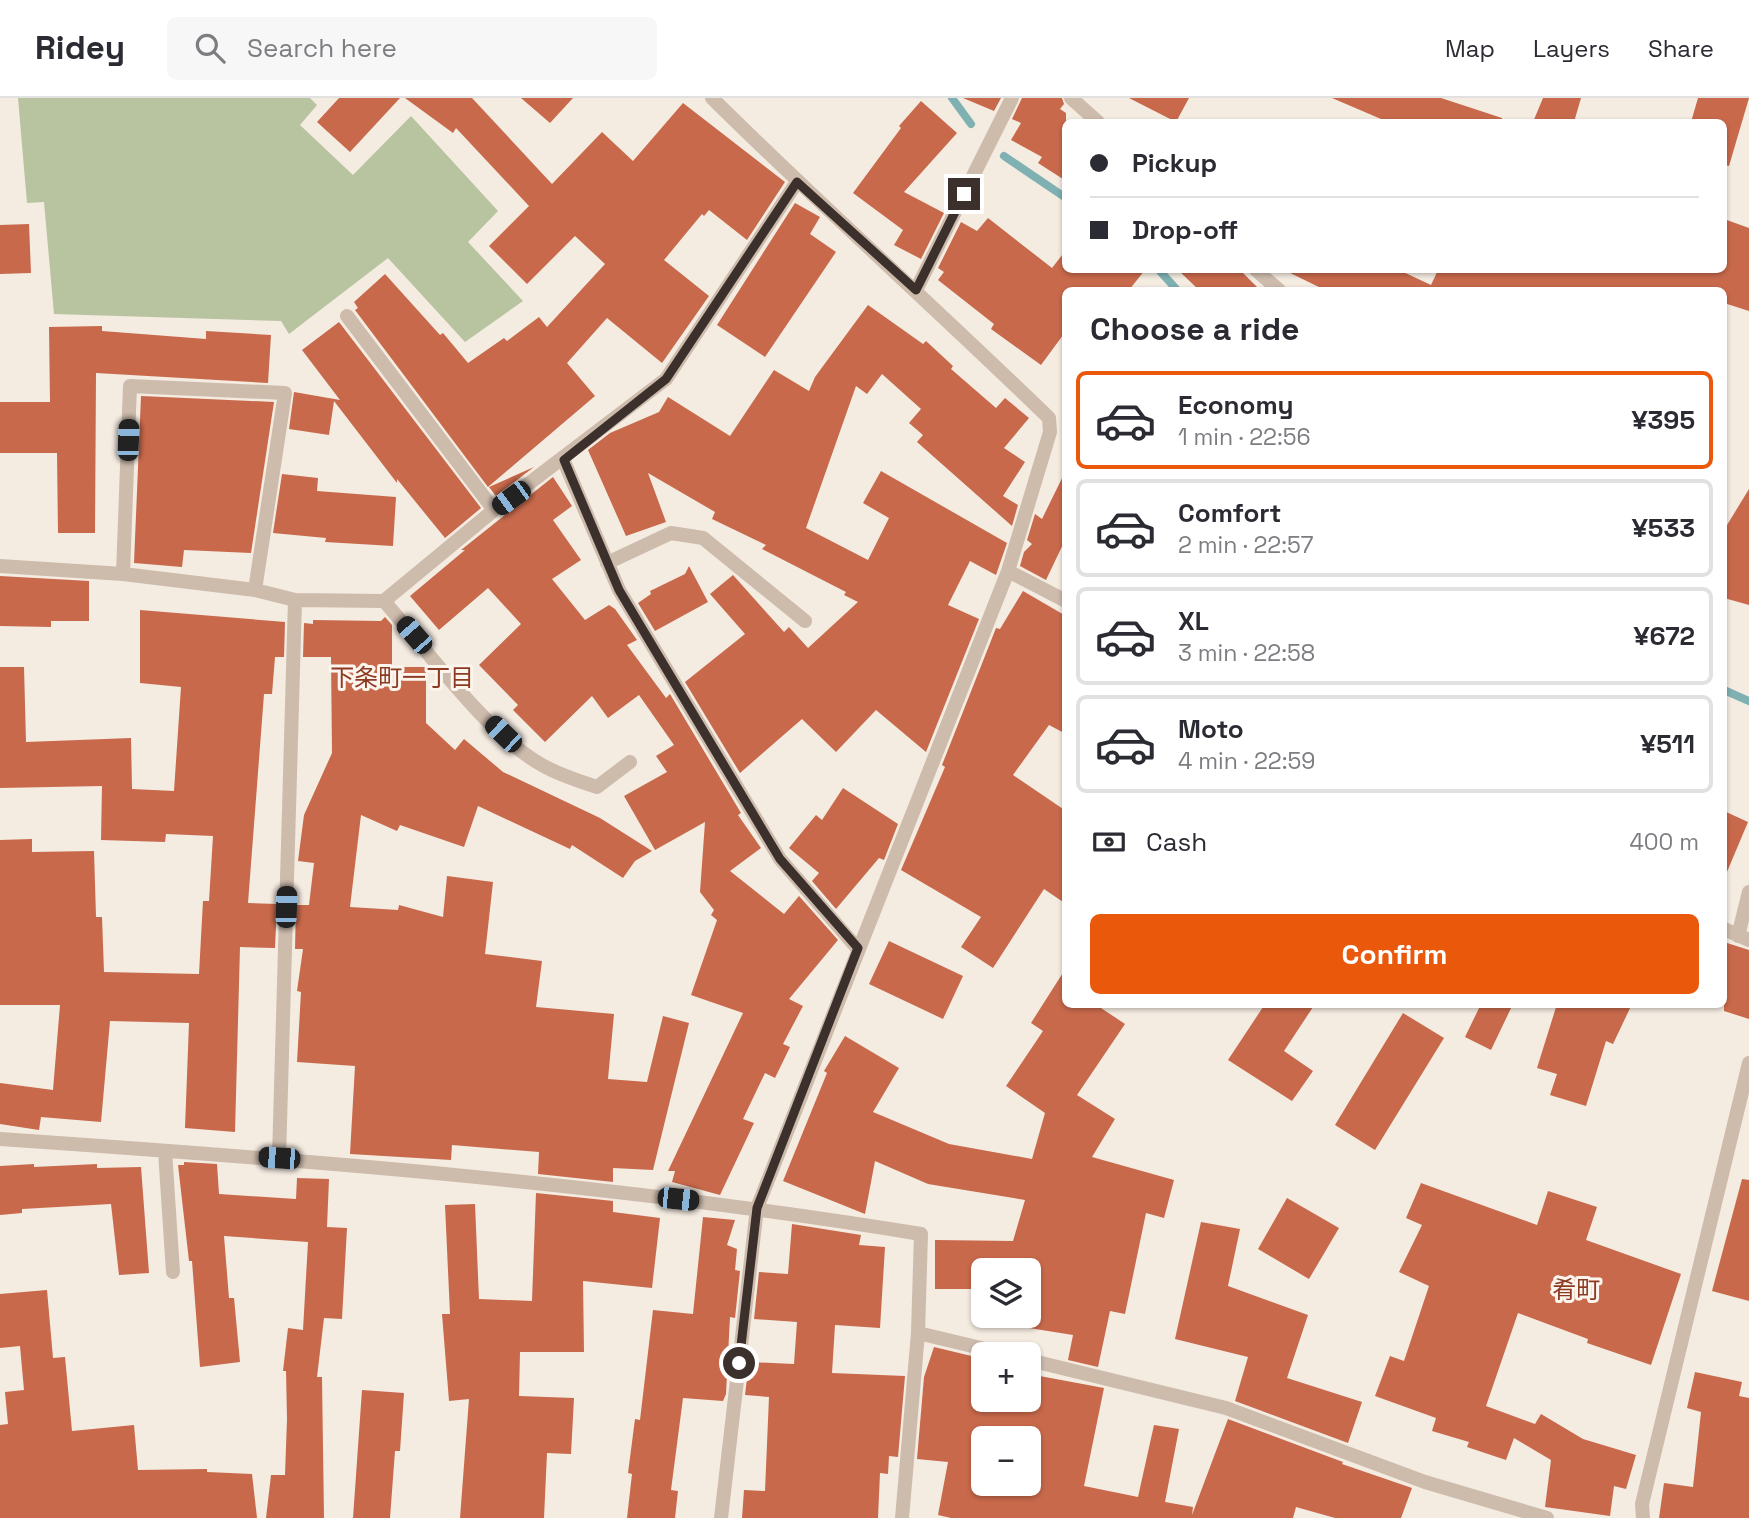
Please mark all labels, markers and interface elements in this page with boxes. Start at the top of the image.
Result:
search box [167,17,657,80]
text: Ridey [35,27,125,69]
icon: search [191,29,229,67]
text: Search here [247,31,397,65]
text: Map [1445,33,1495,64]
text: Layers [1533,33,1610,64]
text: Share [1648,33,1714,64]
text: Pickup [1132,146,1217,180]
route end [948,178,980,210]
text: Drop-off [1132,213,1238,247]
text: Choose a ride [1090,309,1300,349]
text: Economy [1178,388,1294,422]
icon: car [1094,389,1157,452]
text: ¥395 [1631,403,1695,437]
car [117,419,140,461]
text: 1 min · 22:56 [1178,422,1311,452]
car [488,477,535,519]
text: Comfort [1178,496,1281,530]
icon: car [1094,497,1157,560]
text: ¥533 [1632,511,1695,545]
text: 2 min · 22:57 [1178,530,1313,560]
text: XL [1178,604,1209,638]
icon: car [1094,605,1157,668]
car [393,612,436,658]
text: ¥672 [1633,619,1695,653]
text: 3 min · 22:58 [1178,638,1315,668]
district label: 下条町一丁目 [330,662,474,693]
car [481,712,526,756]
text: Moto [1178,712,1244,746]
icon: car [1094,713,1157,776]
text: ¥511 [1640,727,1695,761]
text: 4 min · 22:59 [1178,746,1315,776]
icon: cash [1090,823,1128,861]
text: Cash [1146,825,1207,859]
text: 400 m [1629,827,1699,857]
car [275,886,298,928]
button: Confirm [1090,914,1699,994]
car [258,1146,301,1170]
car [657,1186,700,1212]
map controls [971,1258,1041,1496]
button: layers [971,1258,1041,1328]
district label: 肴町 [1552,1274,1600,1305]
button: + [971,1342,1041,1412]
route start [723,1347,755,1379]
button: − [971,1426,1041,1496]

